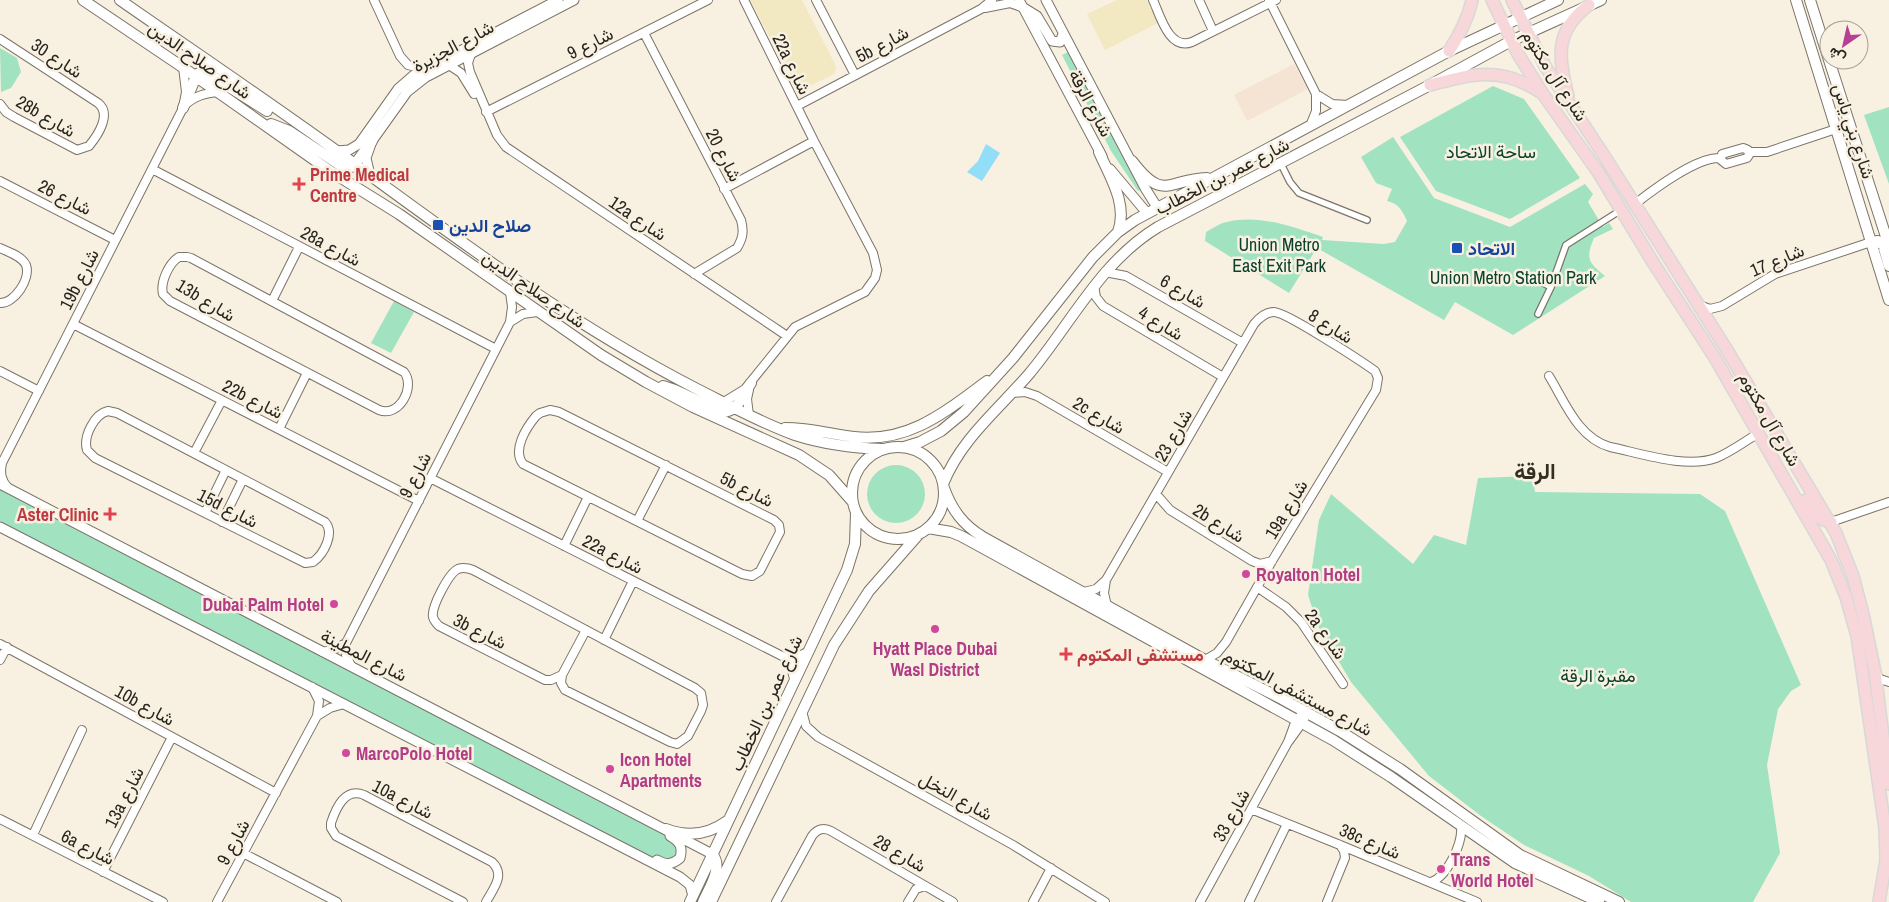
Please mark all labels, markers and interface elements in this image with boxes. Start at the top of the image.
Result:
street label: شارع الجزيرة [408,14,498,78]
street label: شارع صلاح الدين [143,15,257,105]
street label: 5b شارع [851,20,913,68]
north arrow [1819,20,1869,70]
street label: شارع 9 [563,21,617,65]
street label: شارع آل مكتوم [1516,24,1594,126]
street label: 22a شارع [767,29,817,99]
street label: شارع 30 [26,32,88,84]
text: ش [1825,44,1849,68]
street label: شارع الرقة [1063,65,1119,141]
street label: شارع بني ياس [1824,80,1881,183]
street label: 28b شارع [12,89,80,143]
street label: شارع 20 [700,124,748,186]
street label: شارع عمر بن الخطاب [1151,131,1293,221]
park label: ساحة الاتحاد [1446,139,1536,164]
place label: Prime Medical Centre [310,162,409,208]
street label: شارع 26 [34,173,96,221]
marker: Prime Medical Centre [292,177,306,191]
street label: 12a شارع [604,189,672,247]
place label: صلاح الدين [449,213,531,238]
marker: صلاح الدين [431,218,445,232]
street label: 28a شارع [296,220,366,272]
park label: Union Metro East Exit Park [1232,232,1326,278]
place label: الاتحاد [1468,236,1515,261]
street label: شارع 17 [1746,237,1808,283]
marker: الاتحاد [1450,241,1464,255]
street label: 19b شارع [53,244,105,314]
street label: شارع صلاح الدين [477,244,591,334]
park label: Union Metro Station Park [1430,265,1597,290]
street label: شارع 6 [1156,268,1210,314]
street label: 13b شارع [172,273,240,327]
street label: شارع 4 [1134,300,1188,346]
street label: شارع 8 [1304,303,1358,349]
street label: شارع آل مكتوم [1733,367,1807,471]
street label: 22b شارع [218,373,288,425]
street label: 2c شارع [1069,390,1129,440]
street label: شارع 23 [1148,404,1198,466]
street label: شارع 9 [393,448,437,502]
district label: الرقة [1514,456,1556,486]
street label: 5b شارع [716,465,778,513]
street label: 19a شارع [1259,475,1313,543]
street label: 15d شارع [193,482,263,534]
street label: 2b شارع [1188,497,1250,549]
place label: Aster Clinic [17,502,99,527]
marker: Aster Clinic [103,507,117,521]
street label: 22a شارع [578,528,648,580]
place label: Royalton Hotel [1256,562,1360,587]
marker: Royalton Hotel [1240,568,1252,580]
place label: Dubai Palm Hotel [203,592,324,617]
marker: Dubai Palm Hotel [328,598,340,610]
street label: 2a شارع [1299,604,1353,664]
street label: 3b شارع [449,607,511,655]
street label: شارع المطينة [316,623,412,687]
marker: Hyatt Place Dubai Wasl District [929,623,941,635]
street label: شارع عمر بن الخطاب [723,631,809,775]
place label: Hyatt Place Dubai Wasl District [873,636,997,682]
place label: مستشفى المكتوم [1077,642,1204,667]
street label: شارع مستشفى المكتوم [1219,642,1377,742]
marker: مستشفى المكتوم [1059,647,1073,661]
park label: مقبرة الرقة [1560,663,1636,688]
street label: 10b شارع [111,678,179,732]
place label: MarcoPolo Hotel [356,741,472,766]
marker: MarcoPolo Hotel [340,747,352,759]
place label: Icon Hotel Apartments [620,747,702,793]
street label: 13a شارع [98,762,150,832]
marker: Icon Hotel Apartments [604,763,616,775]
street label: شارع النخل [915,766,997,826]
street label: 10a شارع [368,773,438,825]
street label: شارع 33 [1206,784,1256,846]
street label: شارع 9 [211,815,255,869]
street label: 38c شارع [1336,817,1404,865]
street label: 6a شارع [57,823,119,871]
street label: شارع 28 [869,828,931,878]
place label: Trans World Hotel [1451,847,1534,893]
marker: Trans World Hotel [1435,863,1447,875]

